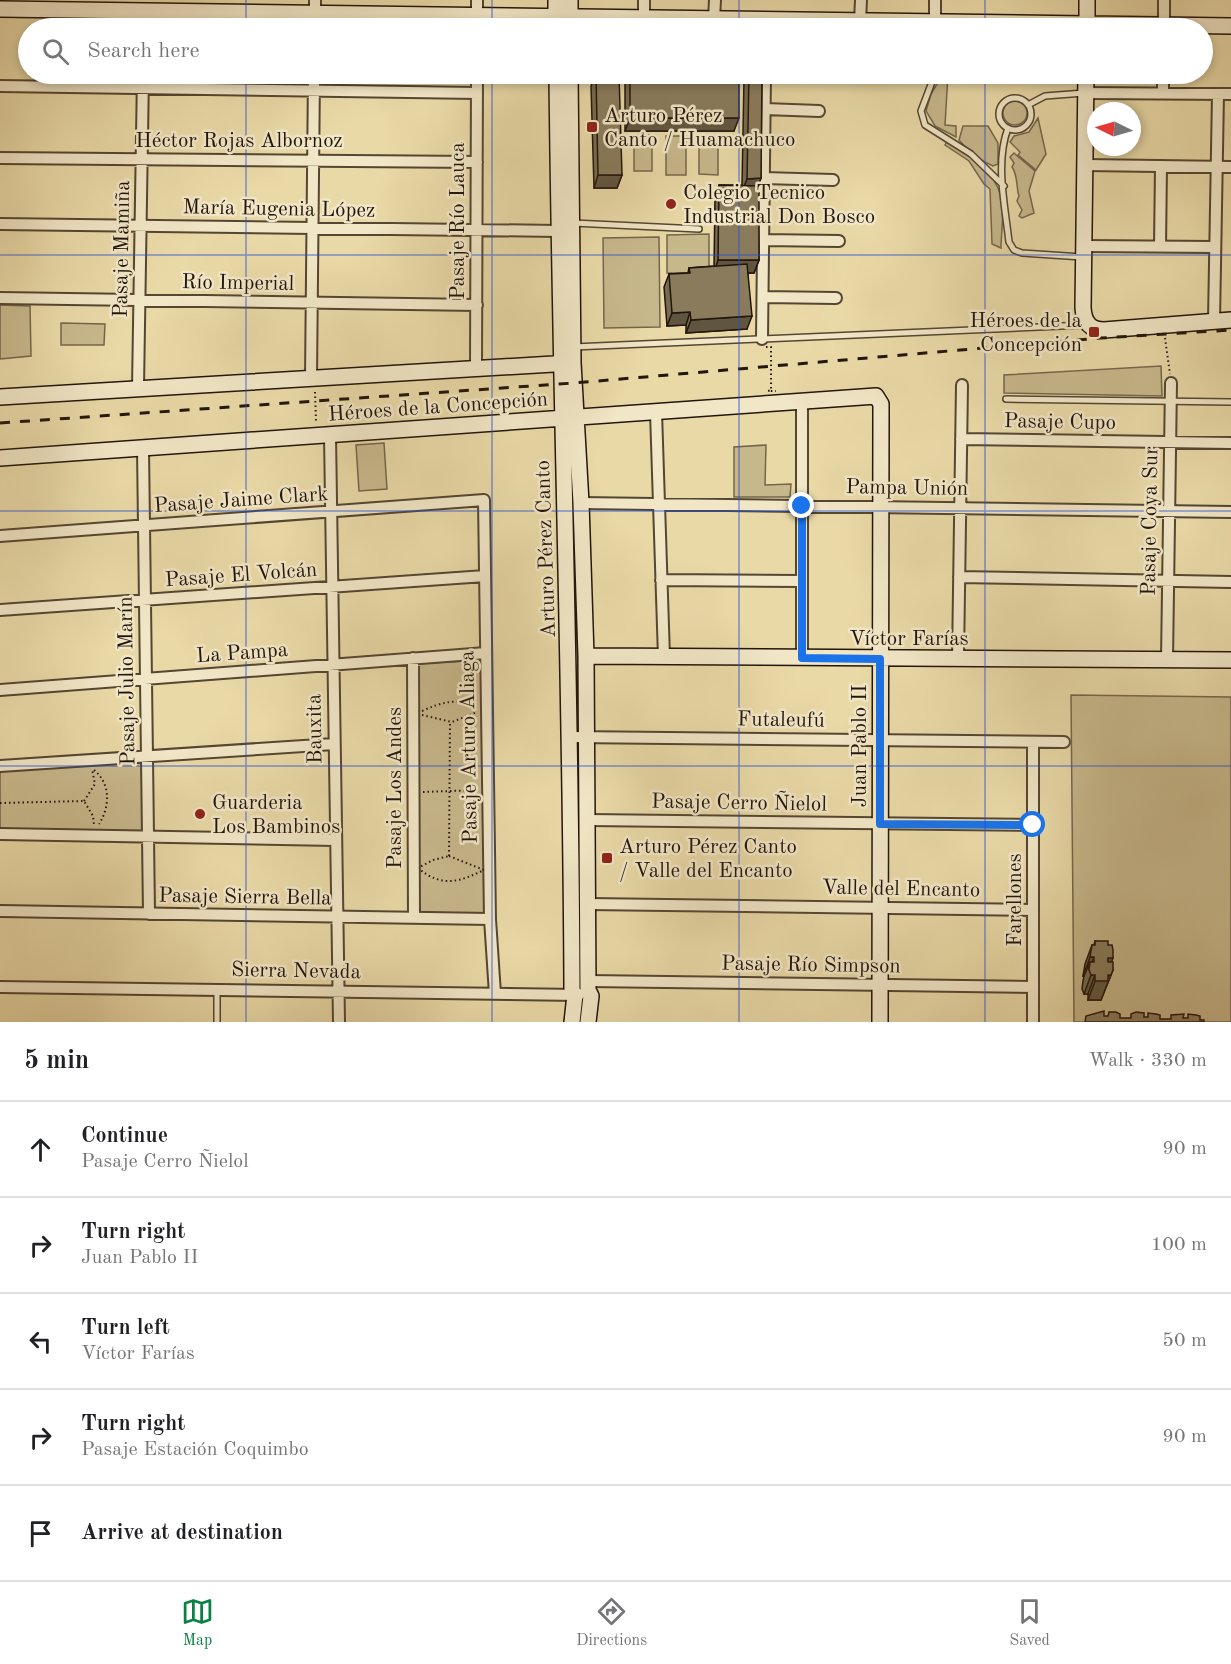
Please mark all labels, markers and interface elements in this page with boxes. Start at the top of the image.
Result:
search box [18,18,1213,84]
icon: search [39,35,72,68]
text: Search here [87,40,200,62]
north arrow [1087,102,1141,156]
place label: Arturo Pérez Canto / Huamachuco [604,106,795,151]
marker: Arturo Pérez Canto / Huamachuco [585,120,599,134]
street label: Héctor Rojas Albornoz [135,131,343,152]
street label: Pasaje Río Lauca [448,142,469,300]
street label: Pasaje Mamiña [111,180,134,318]
place label: Colegio Tecnico Industrial Don Bosco [683,183,875,228]
street label: María Eugenia López [182,197,376,222]
marker: Colegio Tecnico Industrial Don Bosco [664,197,678,211]
street label: Río Imperial [181,272,295,295]
place label: Héroes de la Concepción [970,311,1082,356]
marker: Héroes de la Concepción [1087,325,1101,339]
street label: Héroes de la Concepción [327,389,549,426]
street label: Pasaje Cupo [1004,411,1116,434]
street label: Pasaje Coya Sur [1139,446,1162,596]
street label: Arturo Pérez Canto [533,460,560,638]
street label: Pampa Unión [845,477,968,500]
street label: Pasaje Jaime Clark [153,484,329,517]
route end [788,492,814,518]
street label: Pasaje El Volcán [164,560,318,591]
street label: Pasaje Julio Marín [116,596,139,766]
street label: Víctor Farías [849,629,969,650]
street label: La Pampa [195,640,289,667]
street label: Pasaje Arturo Aliaga [457,650,482,844]
street label: Juan Pablo II [850,684,871,808]
street label: Bauxita [304,694,327,764]
street label: Pasaje Los Andes [385,707,406,869]
street label: Futaleufú [737,709,825,732]
street label: Pasaje Cerro Ñielol [651,786,828,816]
place label: Guarderia Los Bambinos [212,793,340,838]
marker: Guarderia Los Bambinos [193,807,207,821]
route start [1019,811,1045,837]
place label: Arturo Pérez Canto / Valle del Encanto [619,837,797,882]
marker: Arturo Pérez Canto / Valle del Encanto [600,851,614,865]
street label: Farellones [1005,853,1026,947]
street label: Valle del Encanto [822,878,980,901]
street label: Pasaje Sierra Bella [158,885,332,910]
street label: Pasaje Río Simpson [721,953,901,978]
street label: Sierra Nevada [231,960,361,983]
text: 5 min [24,1048,89,1074]
text: Walk · 330 m [1088,1051,1207,1071]
text: Continue [81,1125,168,1147]
icon: ahead [24,1133,57,1166]
text: 90 m [1162,1139,1207,1159]
text: Pasaje Cerro Ñielol [81,1152,249,1172]
text: Turn right [81,1221,185,1243]
icon: right [24,1229,57,1262]
text: 100 m [1151,1235,1207,1255]
text: Juan Pablo II [81,1248,198,1268]
text: Turn left [81,1317,170,1339]
icon: left [24,1325,57,1358]
text: 50 m [1162,1331,1207,1351]
text: Víctor Farías [81,1344,195,1364]
text: Turn right [81,1413,185,1435]
icon: right [24,1421,57,1454]
text: 90 m [1162,1427,1207,1447]
text: Pasaje Estación Coquimbo [81,1440,309,1460]
icon: arrive [24,1517,57,1550]
text: Arrive at destination [81,1522,283,1544]
tab: Map [181,1595,214,1651]
tab: Directions [576,1595,647,1651]
tab: Saved [1009,1595,1050,1651]

